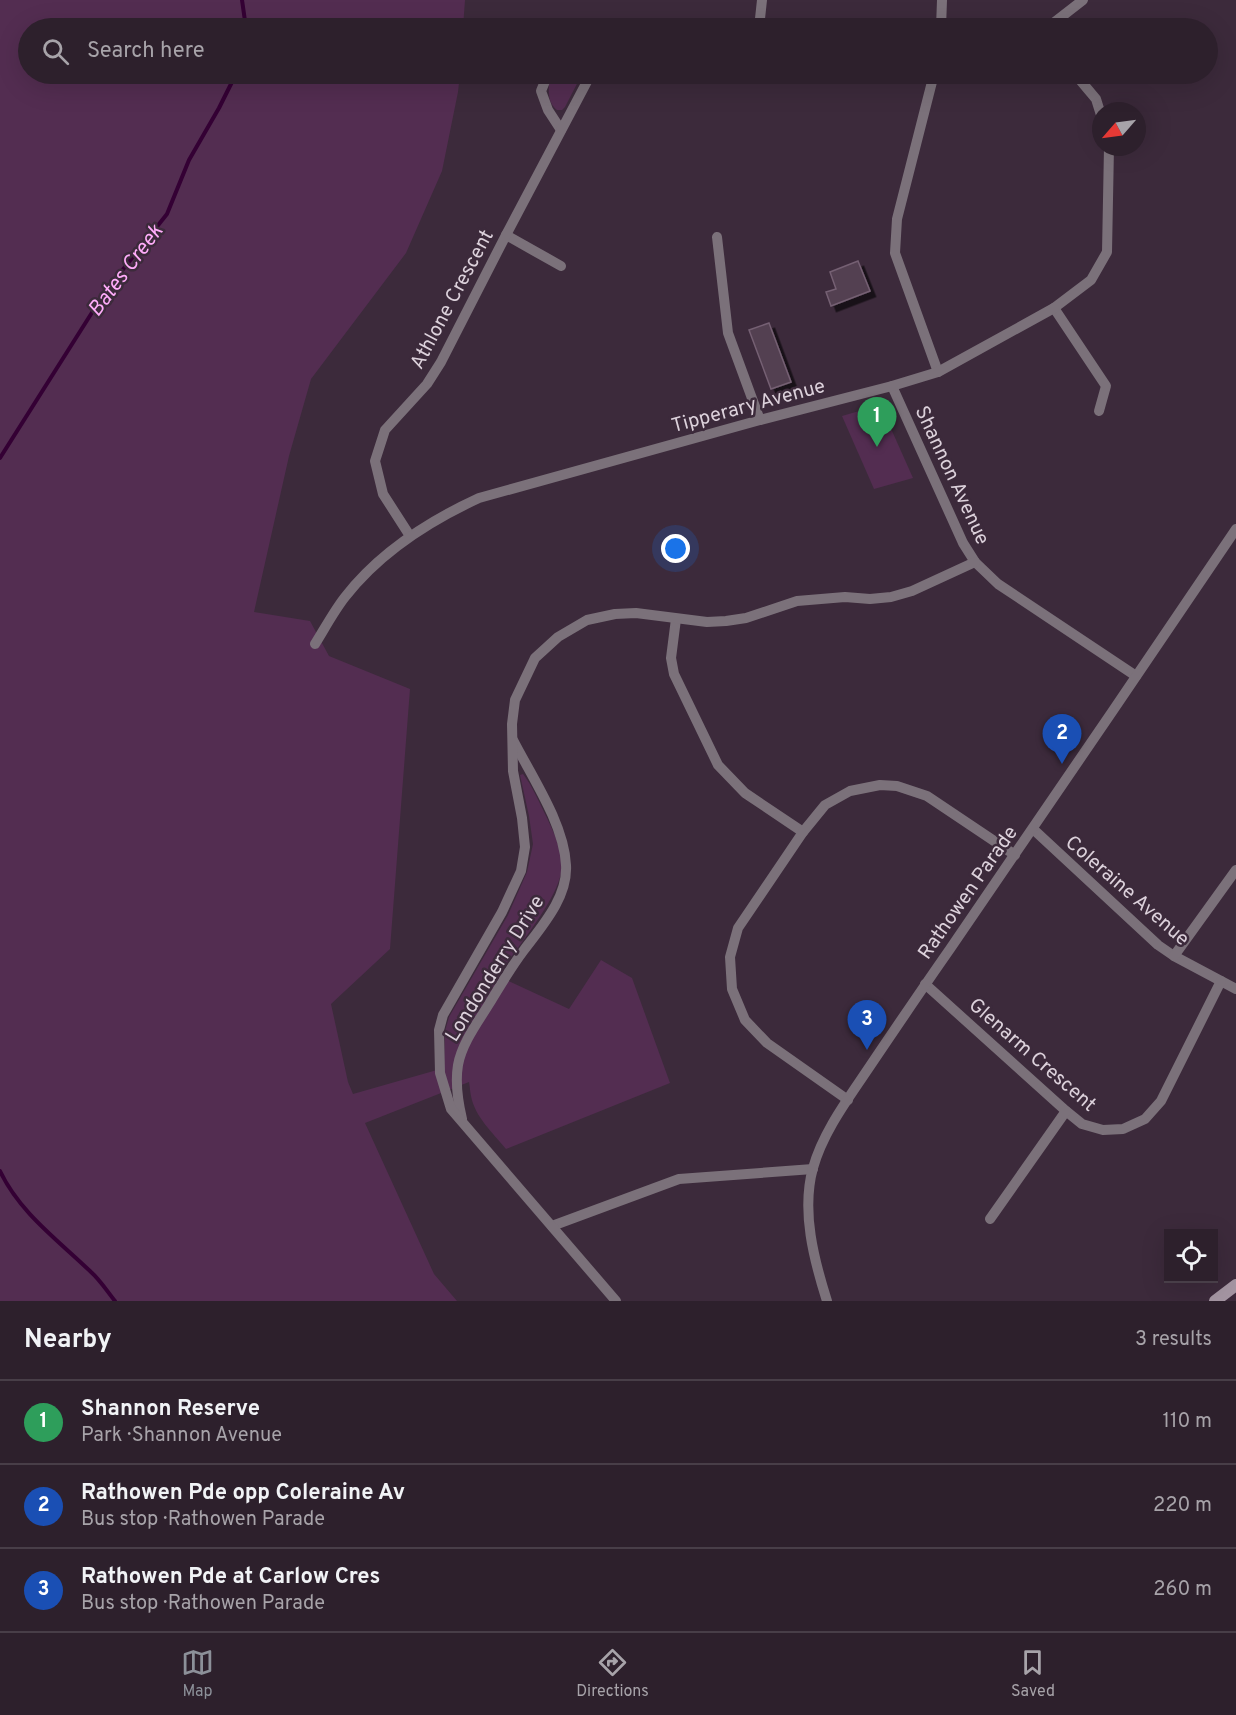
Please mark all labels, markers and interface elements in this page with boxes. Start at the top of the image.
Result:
search box [18,18,1218,84]
icon: search [39,35,72,68]
text: Search here [87,38,205,65]
north arrow [1092,102,1146,156]
water label: Bates Creek [83,219,170,322]
street label: Athlone Crescent [405,226,501,374]
street label: Tipperary Avenue [669,374,828,440]
pin: 1 [858,398,896,447]
street label: Shannon Avenue [908,402,995,549]
your location [661,534,690,563]
pin: 2 [1042,714,1082,764]
street label: Rathowen Parade [913,821,1024,965]
street label: Coleraine Avenue [1059,830,1194,953]
street label: Londonderry Drive [440,891,551,1047]
street label: Glenarm Crescent [962,993,1101,1118]
pin: 3 [848,1000,886,1050]
map controls [1164,1229,1218,1283]
button: locate [1164,1229,1218,1283]
text: Nearby [24,1324,112,1357]
text: 3 results [1135,1327,1212,1353]
text: Shannon Reserve [81,1396,260,1423]
text: 1 [40,1409,48,1435]
text: 110 m [1163,1409,1212,1435]
text: Park · Shannon Avenue [81,1423,282,1449]
text: Rathowen Pde opp Coleraine Av [81,1480,405,1507]
text: 2 [37,1493,50,1519]
text: 220 m [1153,1493,1212,1519]
text: Bus stop · Rathowen Parade [81,1507,325,1533]
text: Rathowen Pde at Carlow Cres [81,1564,380,1591]
text: 3 [38,1577,50,1603]
text: 260 m [1153,1577,1212,1603]
text: Bus stop · Rathowen Parade [81,1591,325,1617]
tab: Map [181,1646,214,1702]
tab: Directions [576,1646,649,1702]
tab: Saved [1011,1646,1055,1702]

